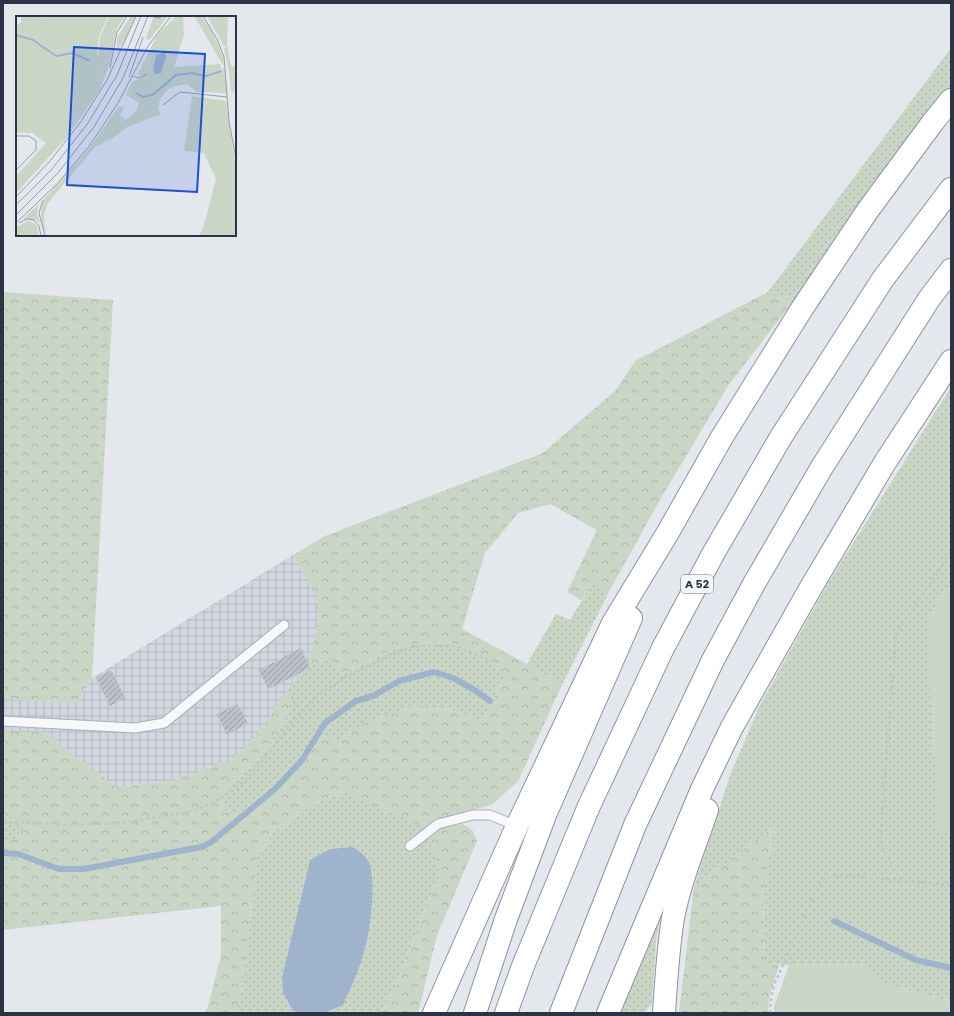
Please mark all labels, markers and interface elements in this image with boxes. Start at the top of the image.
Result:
inset map [16,16,236,236]
road number: A 52 [681,575,713,593]

